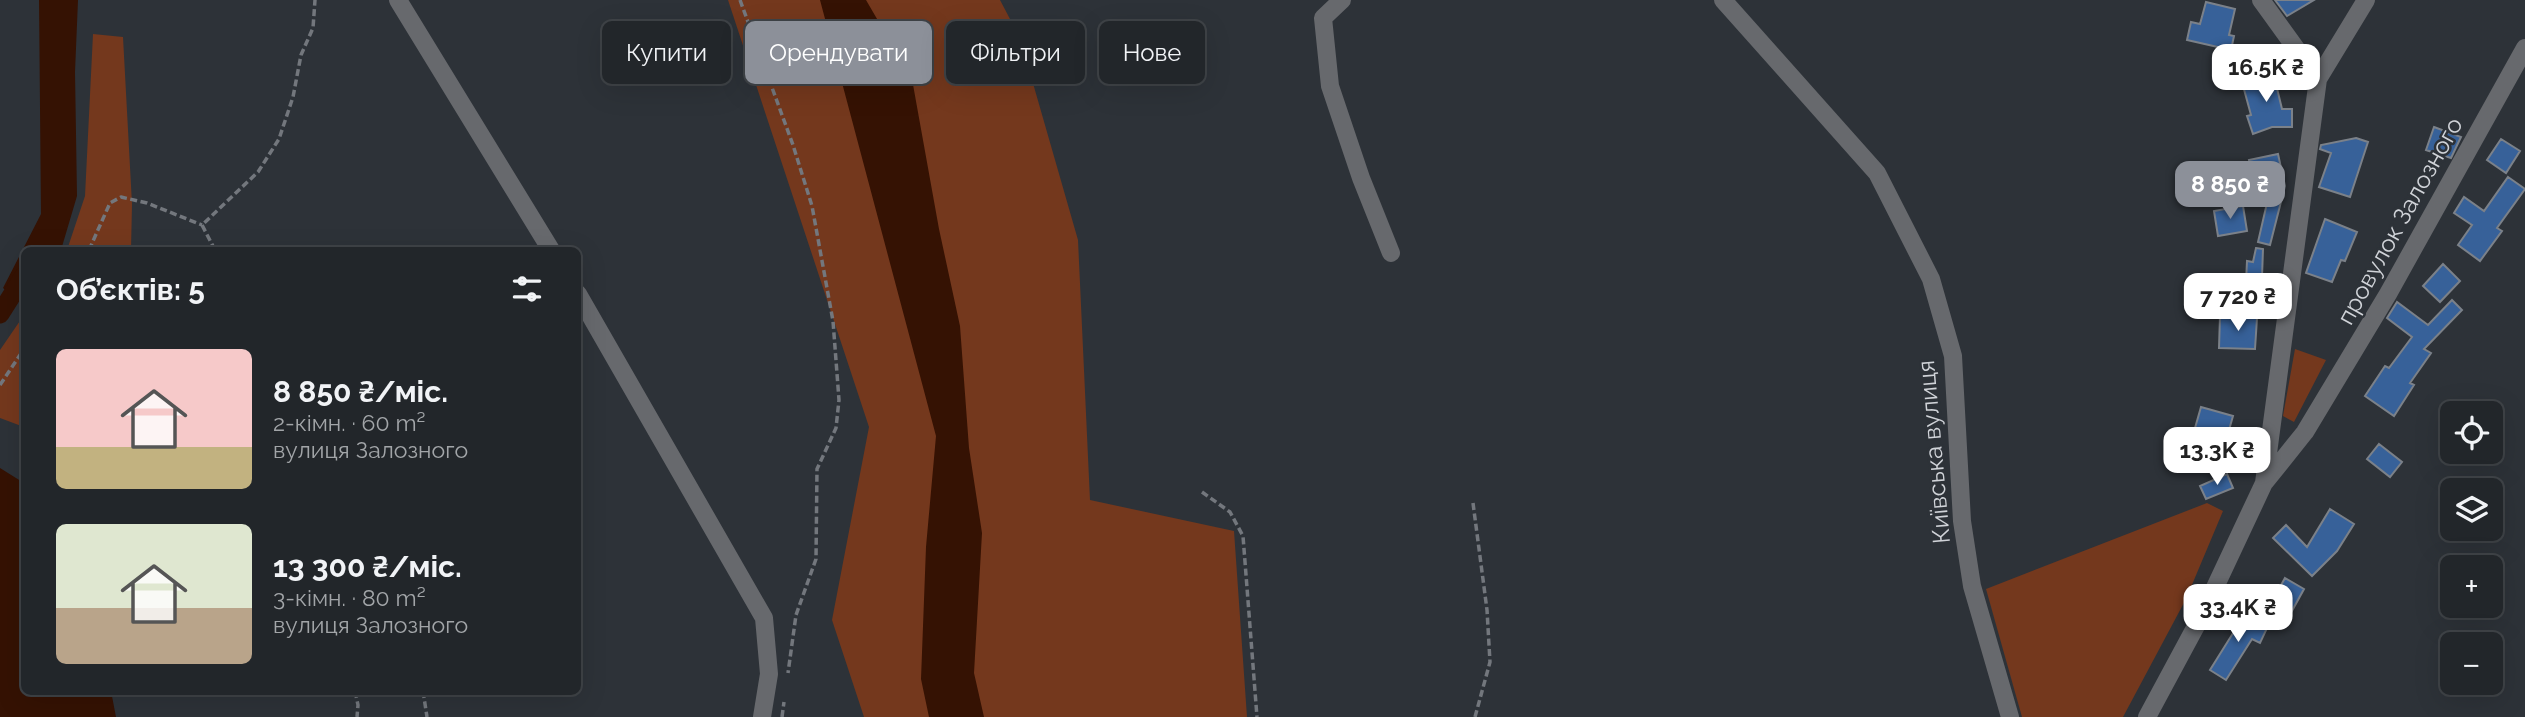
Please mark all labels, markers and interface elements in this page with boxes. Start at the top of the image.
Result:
chip: Купити [602,21,731,84]
chip: Орендувати [745,21,932,84]
chip: Фільтри [946,21,1085,84]
chip: Нове [1099,21,1205,84]
pin: 16.5K ₴ [2201,44,2331,104]
text: 16.5K ₴ [2228,53,2304,80]
street label: провулок Залозного [2331,112,2469,329]
pin: 8 850 ₴ [2165,162,2295,221]
text: 8 850 ₴ [2191,170,2269,197]
icon: filters [508,270,546,308]
text: Об’єктів: 5 [56,272,205,307]
pin: 7 720 ₴ [2173,274,2303,333]
text: 7 720 ₴ [2200,282,2276,309]
street label: Київська вулиця [1911,359,1956,545]
text: 8 850 ₴/міс. [273,374,448,409]
icon: home [112,377,196,461]
map controls [2440,401,2503,695]
button: locate [2440,401,2503,464]
text: 2-кімн. · 60 m² [273,409,426,436]
pin: 13.3K ₴ [2152,428,2282,487]
text: вулиця Залозного [273,436,468,463]
text: 13.3K ₴ [2179,436,2255,463]
button: layers [2440,478,2503,541]
text: 13 300 ₴/міс. [273,549,462,584]
icon: home [112,552,196,636]
button: + [2440,555,2503,618]
text: 3-кімн. · 80 m² [273,584,426,611]
pin: 33.4K ₴ [2173,584,2303,644]
text: 33.4K ₴ [2200,593,2276,620]
text: вулиця Залозного [273,611,468,638]
button: − [2440,632,2503,695]

